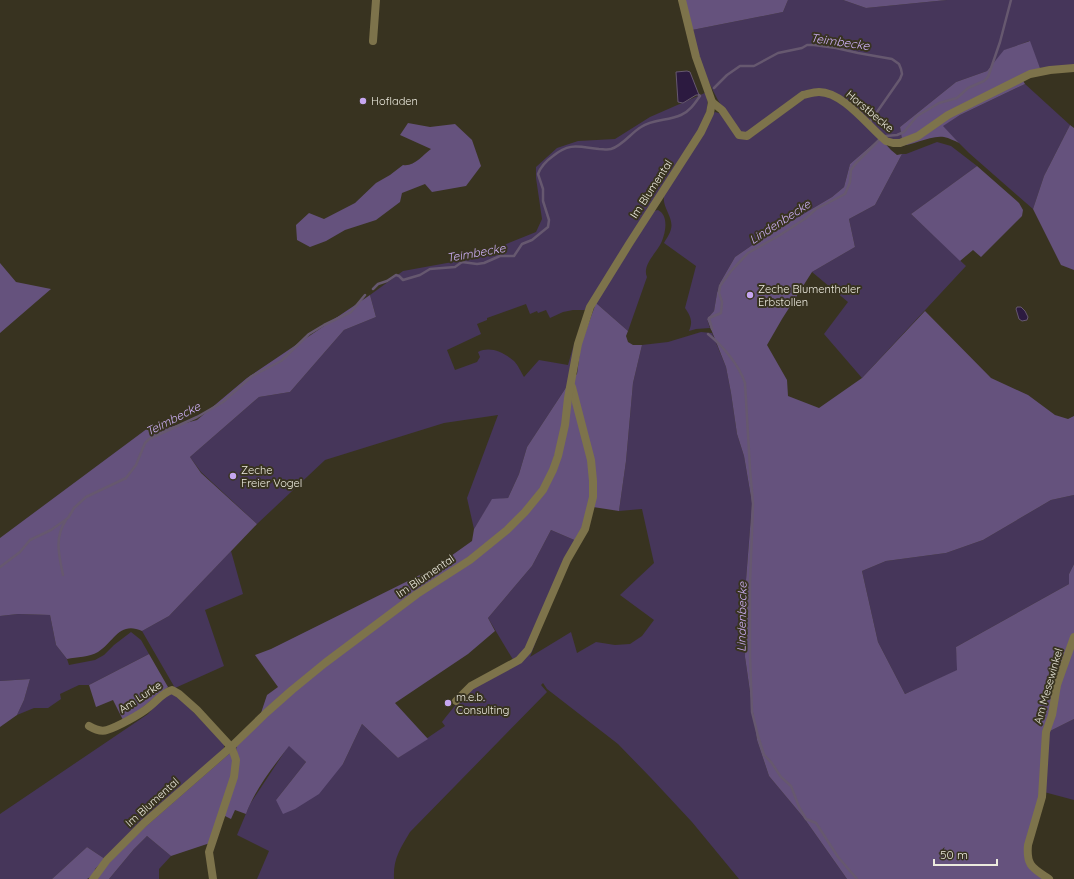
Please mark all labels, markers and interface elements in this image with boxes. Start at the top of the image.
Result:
water label: Teimbecke [810,30,872,53]
street label: Horstbecke [843,87,897,135]
place label: Hofladen [371,94,418,108]
marker: Hofladen [358,96,368,106]
street label: Im Blumental [627,157,675,221]
water label: Lindenbecke [746,196,814,247]
water label: Teimbecke [445,240,508,265]
place label: Zeche Blumenthaler Erbstollen [758,282,861,309]
marker: Zeche Blumenthaler Erbstollen [745,290,755,300]
water label: Teimbecke [143,398,204,439]
place label: Zeche Freier Vogel [241,463,302,490]
marker: Zeche Freier Vogel [228,471,238,481]
street label: Im Blumental [393,551,457,601]
water label: Lindenbecke [733,581,750,652]
street label: Am Mesewinkel [1030,646,1066,726]
street label: Am Lurke [116,678,164,716]
place label: m.e.b. Consulting [456,690,509,717]
marker: m.e.b. Consulting [443,698,453,708]
street label: Im Blumental [122,774,182,830]
scale bar [934,841,997,867]
text: 50 m [940,847,968,862]

